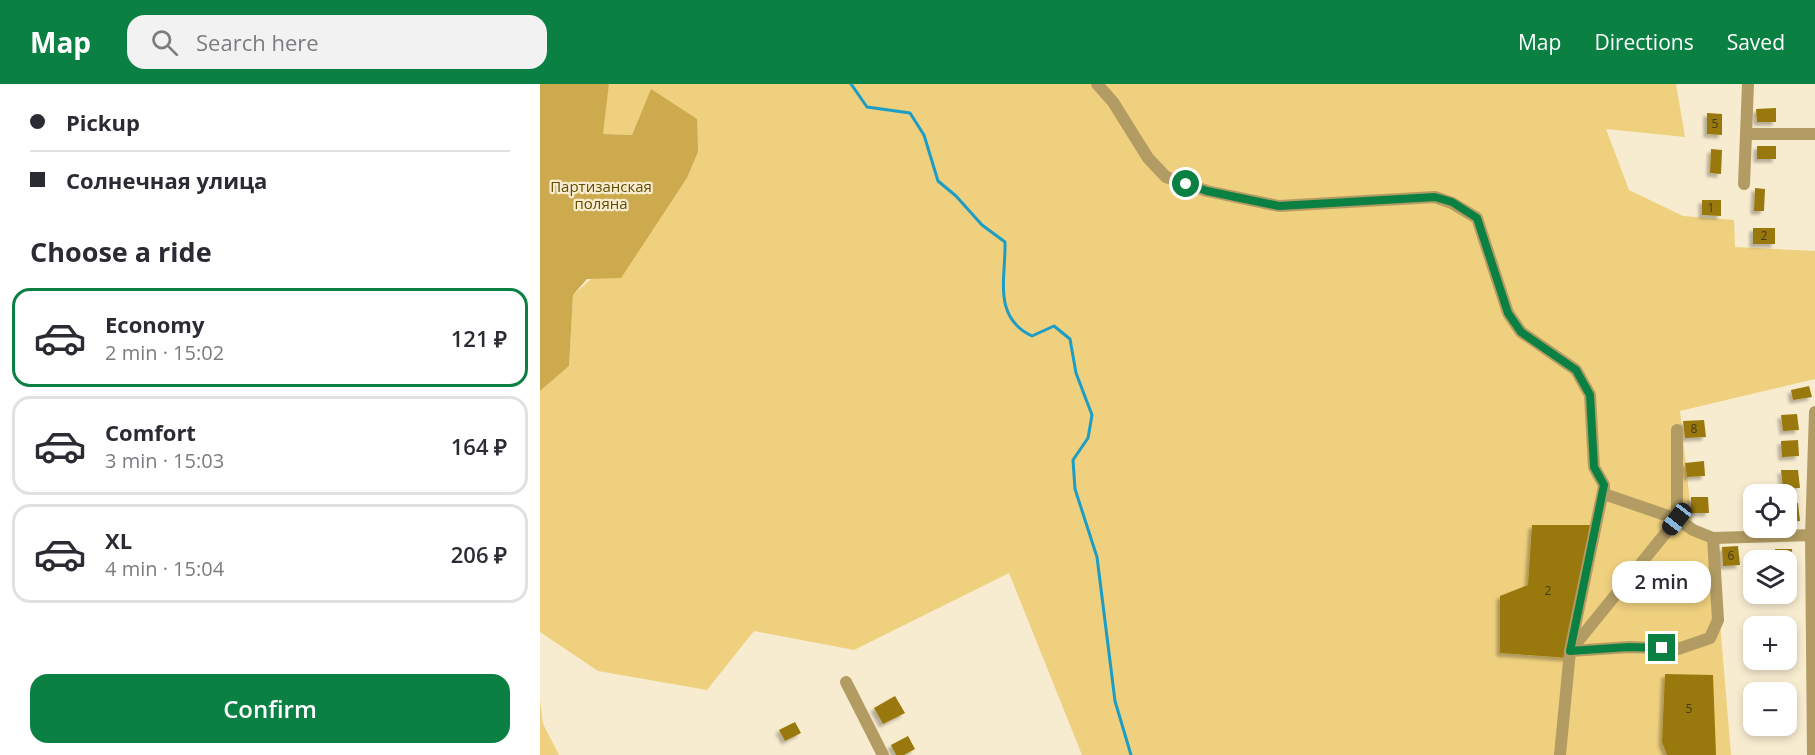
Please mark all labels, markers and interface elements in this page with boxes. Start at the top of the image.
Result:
search box [127,15,547,69]
text: Map [30,23,91,61]
icon: search [148,26,181,59]
text: Search here [196,27,319,57]
text: Map [1518,28,1561,56]
text: Directions [1594,28,1694,56]
text: Saved [1727,28,1785,56]
text: Pickup [66,107,140,137]
house number: 5 [1712,115,1719,132]
text: Солнечная улица [66,165,267,195]
route start [1172,170,1199,197]
park label: Партизанская поляна [550,176,652,213]
house number: 1 [1708,199,1714,216]
house number: 2 [1761,227,1768,244]
text: Choose a ride [30,233,212,270]
text: Economy [105,309,204,339]
icon: car [33,311,87,365]
text: 121 ₽ [451,323,507,353]
text: 2 min · 15:02 [105,339,224,366]
text: Comfort [105,417,196,447]
icon: car [33,419,87,473]
house number: 8 [1691,420,1698,437]
text: 164 ₽ [451,431,507,461]
text: 3 min · 15:03 [105,447,224,474]
map controls [1743,484,1797,736]
button: locate [1743,484,1797,538]
car [1659,499,1695,539]
text: XL [105,525,132,555]
icon: car [33,527,87,581]
text: 206 ₽ [451,539,507,569]
house number: 6 [1728,547,1735,564]
button: layers [1743,550,1797,604]
text: 4 min · 15:04 [105,555,224,582]
callout: 2 min [1612,561,1712,603]
text: 2 min [1635,568,1689,595]
house number: 2 [1545,582,1552,599]
button: + [1743,616,1797,670]
route end [1648,634,1675,661]
button: Confirm [30,674,510,743]
button: − [1743,682,1797,736]
house number: 5 [1686,700,1693,717]

